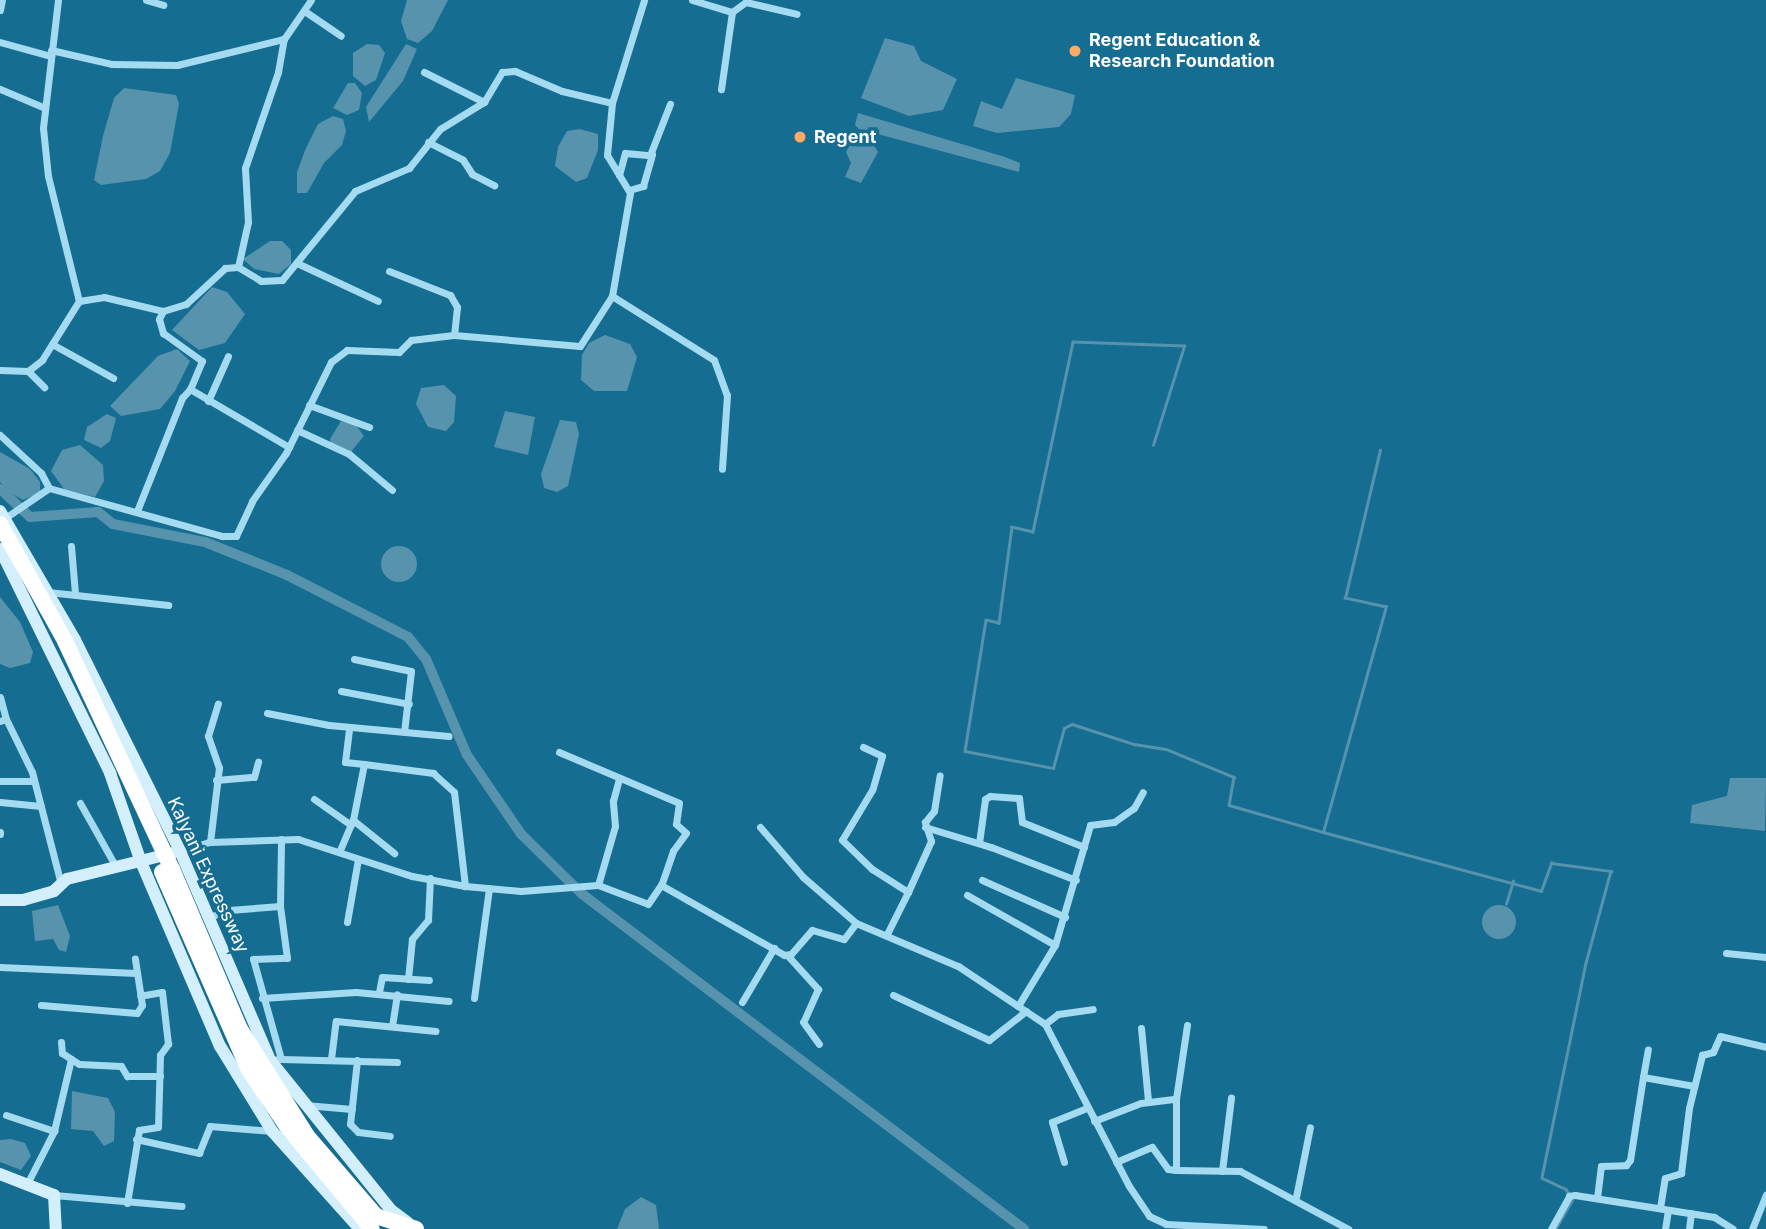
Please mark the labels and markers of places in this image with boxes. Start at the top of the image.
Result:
place label: Regent Education & Research Foundation [1089,30,1275,72]
marker: Regent Education & Research Foundation [1067,43,1083,59]
place label: Regent [814,126,876,148]
marker: Regent [792,129,808,145]

